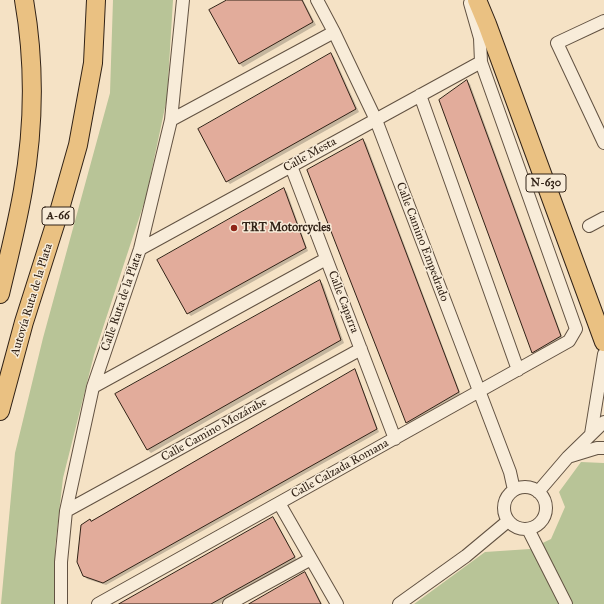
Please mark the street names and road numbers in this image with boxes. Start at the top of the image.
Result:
street label: Calle Mesta [281,135,339,175]
road number: N-630 [526,174,566,192]
street label: Calle Camino Empedrado [393,180,451,304]
road number: A-66 [42,207,74,225]
street label: Autovía Ruta de la Plata [8,242,56,358]
street label: Calle Ruta de la Plata [98,251,146,353]
street label: Calle Caparra [325,269,361,335]
street label: Calle Camino Mozárabe [159,395,269,465]
street label: Calle Calzada Romana [289,436,391,502]

